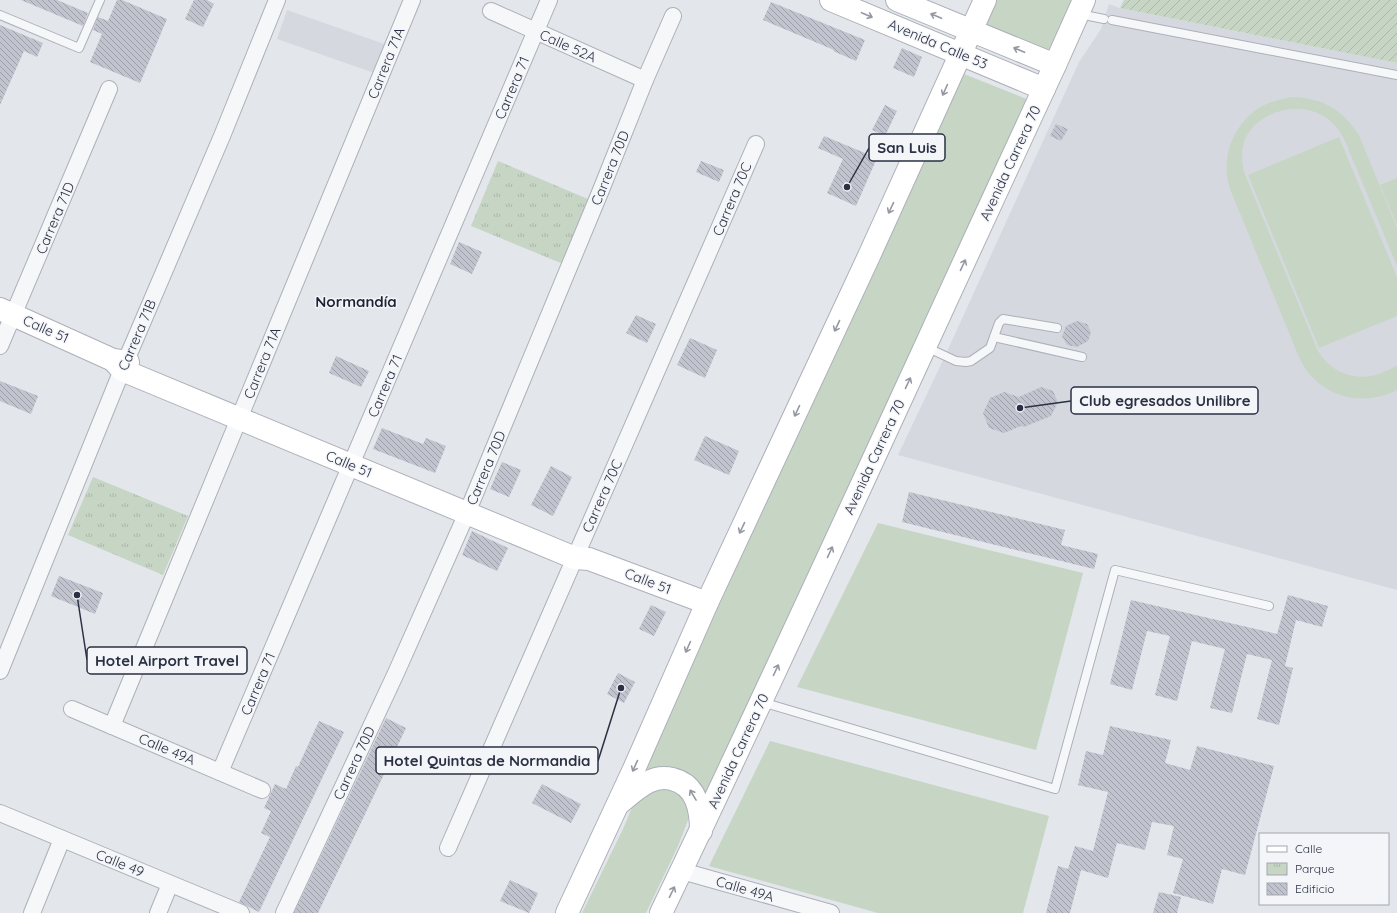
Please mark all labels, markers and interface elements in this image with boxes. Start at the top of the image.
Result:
one-way arrow [861,12,873,19]
one-way arrow [930,12,942,19]
street label: Avenida Calle 53 [886,15,990,73]
street label: Carrera 71A [363,25,409,101]
street label: Calle 52A [537,26,599,66]
one-way arrow [1014,46,1026,53]
street label: Carrera 71 [491,54,533,122]
one-way arrow [941,83,948,95]
street label: Avenida Carrera 70 [975,103,1045,223]
street label: Carrera 70D [587,128,633,208]
callout: San Luis [869,134,945,161]
text: San Luis [877,138,937,157]
street label: Carrera 70C [708,159,756,239]
street label: Carrera 71D [32,179,78,257]
one-way arrow [887,202,894,214]
one-way arrow [960,259,967,271]
district label: Normandía [315,292,397,311]
street label: Carrera 71B [114,297,160,373]
street label: Calle 51 [20,311,72,347]
one-way arrow [833,320,840,332]
street label: Carrera 71A [239,325,285,401]
street label: Carrera 71 [364,352,406,420]
one-way arrow [905,377,912,389]
callout: Club egresados Unilibre [1071,387,1258,414]
text: Club egresados Unilibre [1079,391,1251,410]
street label: Avenida Carrera 70 [839,397,909,517]
one-way arrow [793,404,800,416]
street label: Carrera 70D [462,428,510,508]
street label: Calle 51 [323,446,375,482]
street label: Carrera 70C [578,457,626,535]
one-way arrow [738,522,745,534]
one-way arrow [827,546,834,558]
street label: Calle 51 [622,564,674,598]
one-way arrow [683,640,691,652]
callout: Hotel Airport Travel [87,647,247,674]
street label: Carrera 71 [237,650,279,718]
text: Hotel Airport Travel [95,651,239,670]
one-way arrow [773,664,780,676]
street label: Avenida Carrera 70 [703,691,773,811]
street label: Carrera 70D [329,723,379,803]
street label: Calle 49A [136,729,198,769]
callout: Hotel Quintas de Normandia [376,747,598,774]
text: Hotel Quintas de Normandia [384,751,590,770]
one-way arrow [631,759,639,771]
one-way arrow [688,789,696,801]
legend [1259,833,1389,905]
text: Calle [1295,841,1323,856]
street label: Calle 49 [93,845,147,881]
text: Parque [1295,861,1335,876]
street label: Calle 49A [714,872,776,906]
text: Edificio [1295,881,1335,896]
one-way arrow [669,886,676,898]

